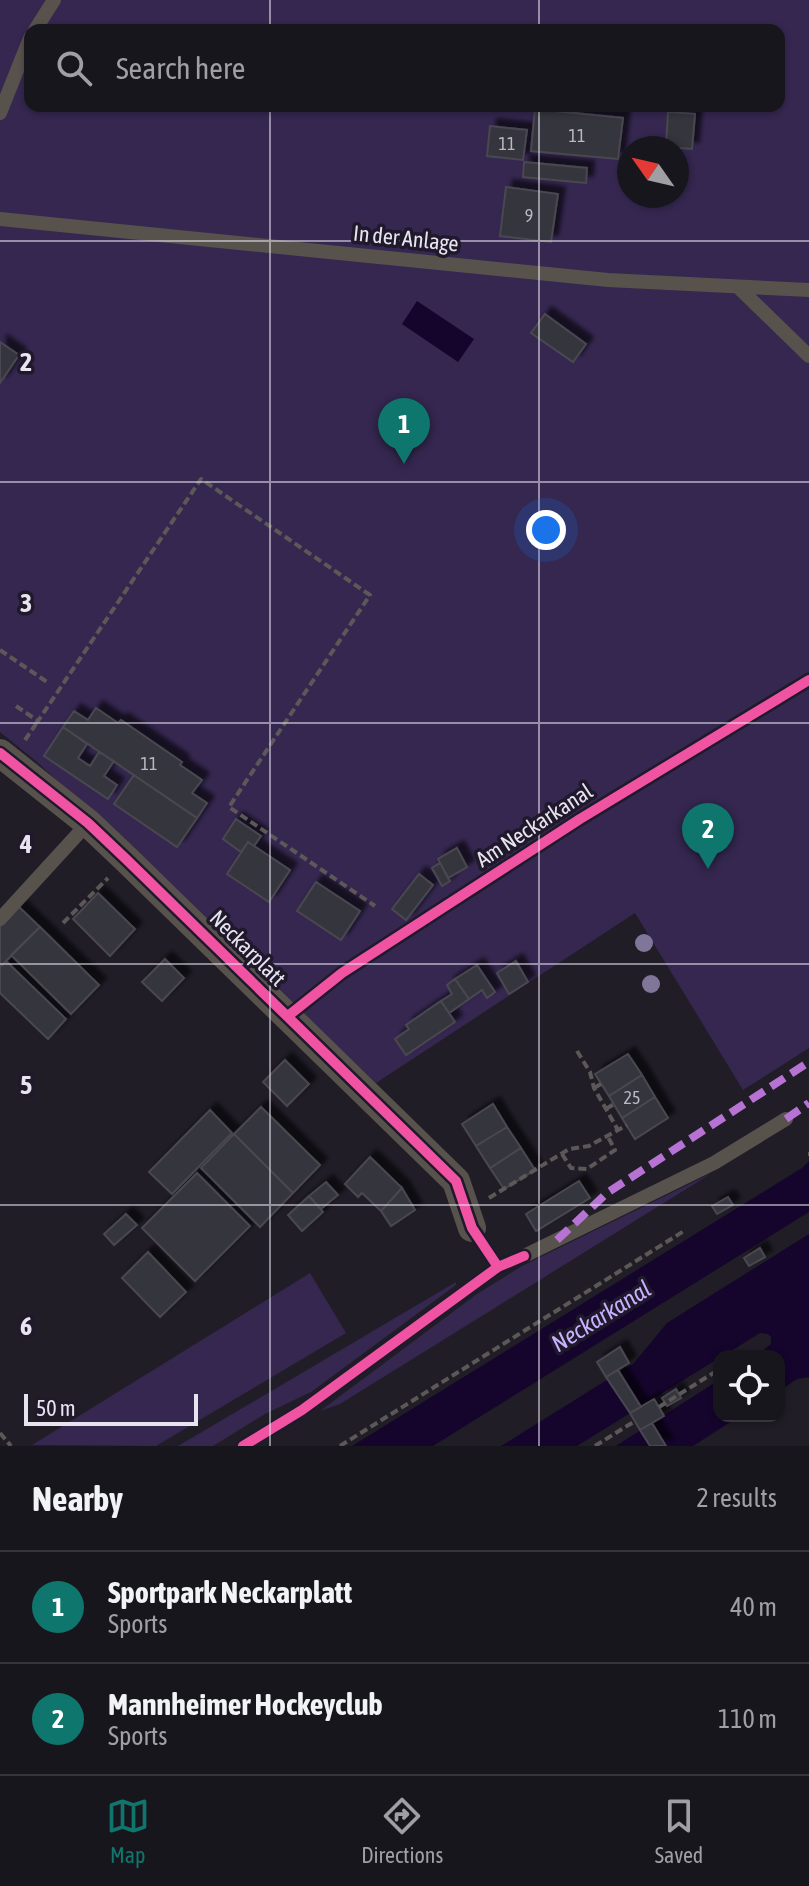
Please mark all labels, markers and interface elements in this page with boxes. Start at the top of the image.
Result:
search box [24,24,785,112]
icon: search [52,46,96,90]
text: Search here [116,51,245,85]
house number: 11 [569,125,585,146]
house number: 11 [499,133,515,154]
north arrow [617,136,689,208]
house number: 9 [525,205,533,226]
street label: In der Anlage [352,220,460,256]
text: 2 [20,347,32,377]
pin: 1 [378,398,430,464]
your location [526,510,566,550]
text: 3 [20,588,32,618]
house number: 11 [141,753,157,774]
street label: Am Neckarkanal [471,778,597,872]
pin: 2 [682,803,734,869]
text: 4 [19,829,32,859]
street label: Neckarplatt [205,905,291,991]
text: 5 [20,1070,32,1100]
house number: 25 [624,1087,640,1108]
water label: Neckarkanal [546,1275,656,1357]
text: 6 [20,1311,32,1341]
map controls [713,1350,785,1422]
button: locate [713,1350,785,1422]
scale bar [24,1390,198,1426]
text: 50 m [36,1395,76,1421]
text: Nearby [32,1479,123,1518]
text: 2 results [696,1483,777,1513]
text: Sportpark Neckarplatt [108,1575,352,1609]
text: 1 [52,1592,64,1622]
text: 40 m [730,1592,777,1622]
text: Sports [108,1609,168,1639]
text: Mannheimer Hockeyclub [108,1687,383,1721]
text: 2 [52,1704,64,1734]
text: 110 m [718,1704,777,1734]
text: Sports [108,1721,168,1751]
tab: Map [106,1794,150,1868]
tab: Directions [361,1794,443,1868]
tab: Saved [655,1794,703,1868]

